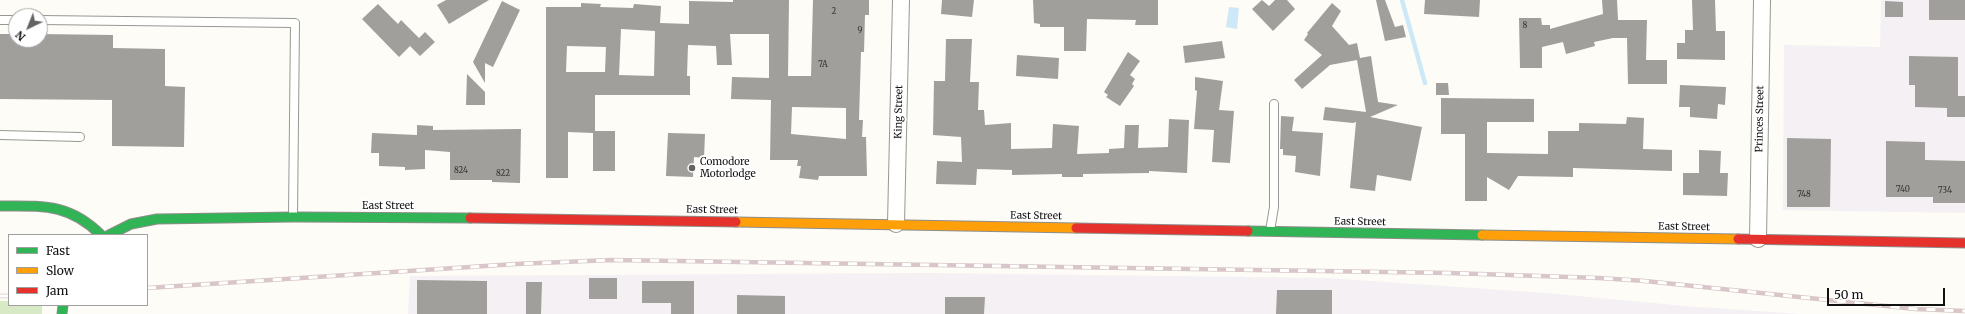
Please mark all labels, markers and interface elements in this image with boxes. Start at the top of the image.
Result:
house number: 2 [832,7,836,17]
north arrow [8,8,48,48]
house number: 8 [1523,21,1527,31]
house number: 9 [858,26,862,36]
text: N [13,28,28,44]
house number: 7A [818,60,828,70]
street label: King Street [893,85,905,139]
street label: Princes Street [1753,85,1767,153]
place label: Comodore Motorlodge [700,156,756,180]
marker: Comodore Motorlodge [687,163,697,173]
house number: 824 [454,166,468,176]
house number: 822 [496,169,510,179]
house number: 740 [1896,185,1910,195]
house number: 734 [1938,186,1952,196]
house number: 748 [1797,190,1811,200]
street label: East Street [362,200,414,212]
street label: East Street [686,204,738,216]
street label: East Street [1010,210,1062,222]
street label: East Street [1334,216,1386,228]
street label: East Street [1658,221,1710,233]
legend [8,234,148,306]
text: Fast [46,243,70,258]
text: Slow [46,263,74,278]
scale bar [1829,280,1947,306]
text: Jam [46,283,68,298]
text: 50 m [1834,287,1863,302]

